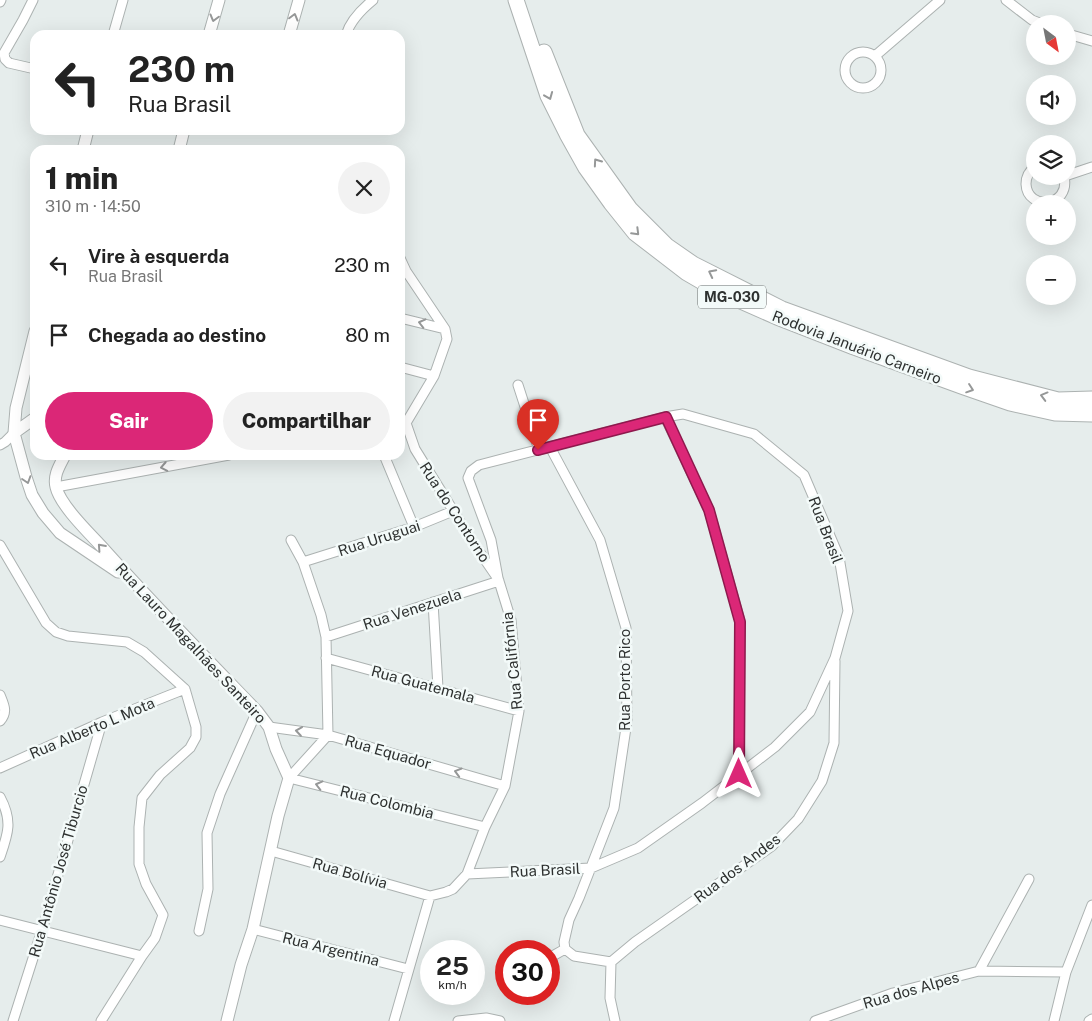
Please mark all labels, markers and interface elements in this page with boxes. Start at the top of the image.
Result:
one-way arrow [209,13,220,22]
one-way arrow [288,13,299,22]
north arrow [1026,15,1076,65]
map controls [1026,15,1076,305]
text: 230 m [128,49,235,90]
icon: left [45,50,110,115]
button: sound [1026,75,1076,125]
text: Rua Brasil [128,91,231,117]
one-way arrow [543,91,553,100]
button: layers [1026,135,1076,185]
one-way arrow [594,158,603,168]
text: 1 min [45,160,118,196]
button: close [338,162,390,214]
button: + [1026,195,1076,245]
text: 310 m · 14:50 [45,197,141,216]
one-way arrow [630,226,639,235]
text: Vire à esquerda [88,245,229,267]
icon: left [45,251,73,279]
text: 230 m [334,254,390,276]
button: − [1026,255,1076,305]
text: Rua Brasil [88,267,163,286]
one-way arrow [708,269,717,279]
road number: MG-030 [698,286,766,308]
street label: Rodovia Januário Carneiro [770,307,944,387]
one-way arrow [419,319,427,329]
icon: arrive [45,321,73,349]
text: Chegada ao destino [88,324,266,346]
text: 80 m [345,324,390,346]
one-way arrow [966,384,974,394]
button: Sair [45,392,213,450]
button: Compartilhar [223,392,390,450]
one-way arrow [1040,392,1048,402]
pin [517,399,559,450]
icon: arrive [524,406,552,434]
street label: Rua do Contorno [416,459,494,565]
one-way arrow [159,462,168,472]
one-way arrow [21,475,31,484]
street label: Rua Brasil [805,494,847,566]
street label: Rua Uruguai [336,517,422,559]
one-way arrow [98,543,107,552]
street label: Rua Lauro Magalhães Santeiro [112,559,270,727]
street label: Rua Venezuela [361,585,463,633]
street label: Rua Califórnia [498,611,526,711]
street label: Rua Porto Rico [616,629,633,731]
street label: Rua Guatemala [369,662,477,706]
street label: Rua Alberto L Mota [27,694,157,762]
one-way arrow [294,726,302,737]
street label: Rua Equador [343,732,433,772]
position arrow [712,747,764,799]
one-way arrow [453,767,462,778]
one-way arrow [316,781,324,791]
street label: Rua Colombia [338,782,436,822]
street label: Rua Antônio José Tiburcio [25,783,91,959]
street label: Rua dos Andes [691,830,783,906]
street label: Rua Bolívia [311,854,389,892]
street label: Rua Brasil [509,860,581,880]
street label: Rua Argentina [281,929,381,969]
speed limit sign: 30 [495,940,560,1005]
text: 25 [436,951,469,981]
street label: Rua dos Alpes [861,968,961,1012]
text: km/h [438,978,467,992]

